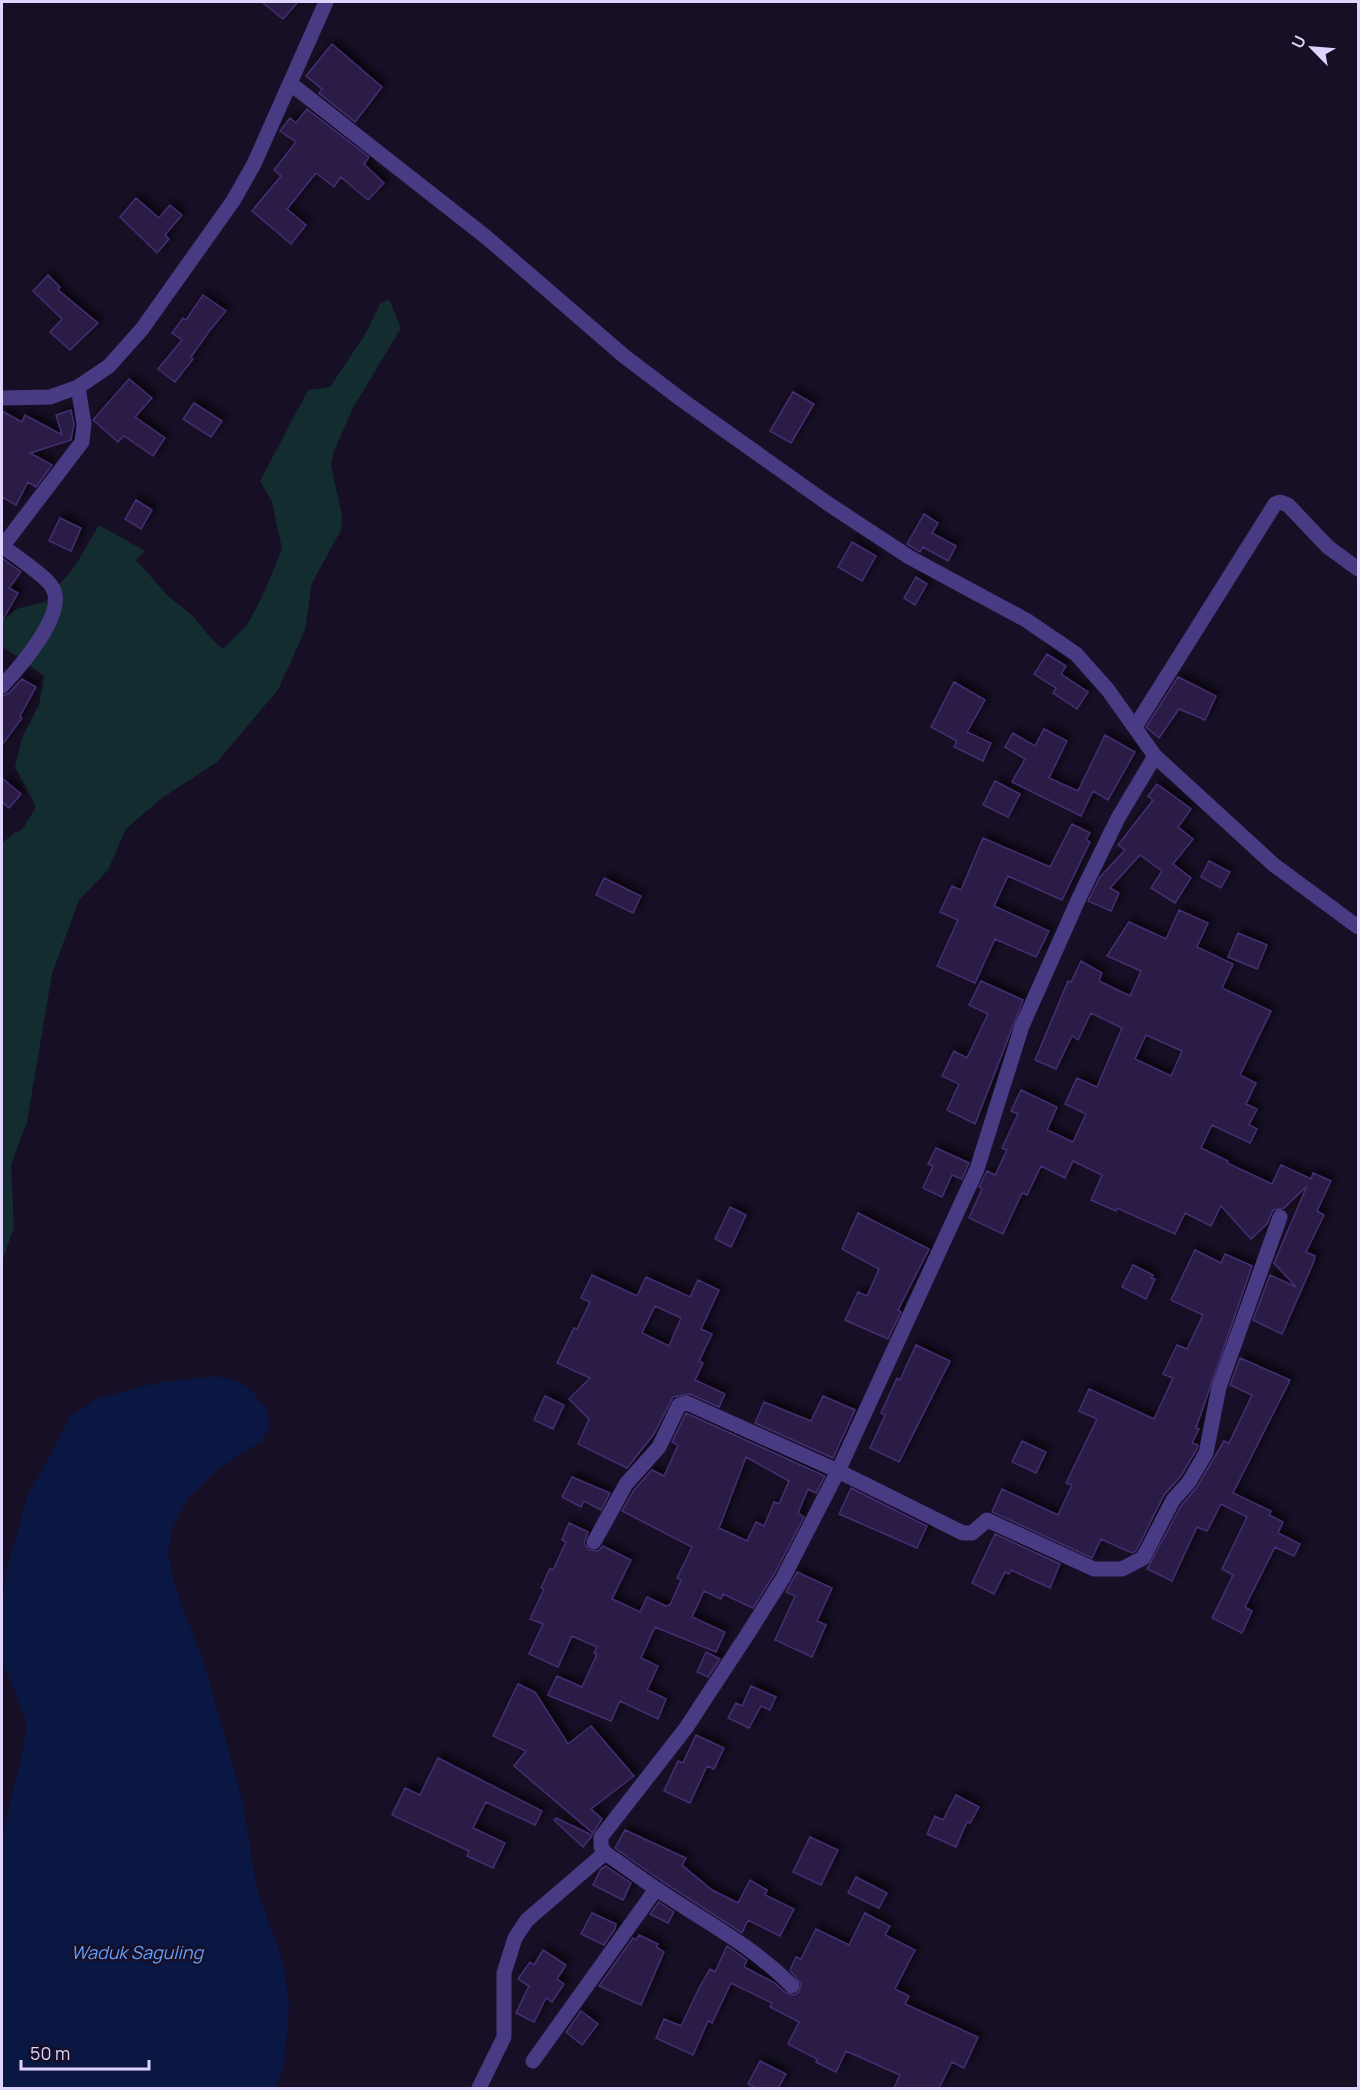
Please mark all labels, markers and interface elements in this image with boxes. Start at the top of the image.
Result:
north arrow [1282,18,1342,78]
text: U [1286,32,1311,52]
water label: Waduk Saguling [71,1940,204,1964]
scale bar [21,2033,148,2071]
text: 50 m [30,2041,70,2065]

